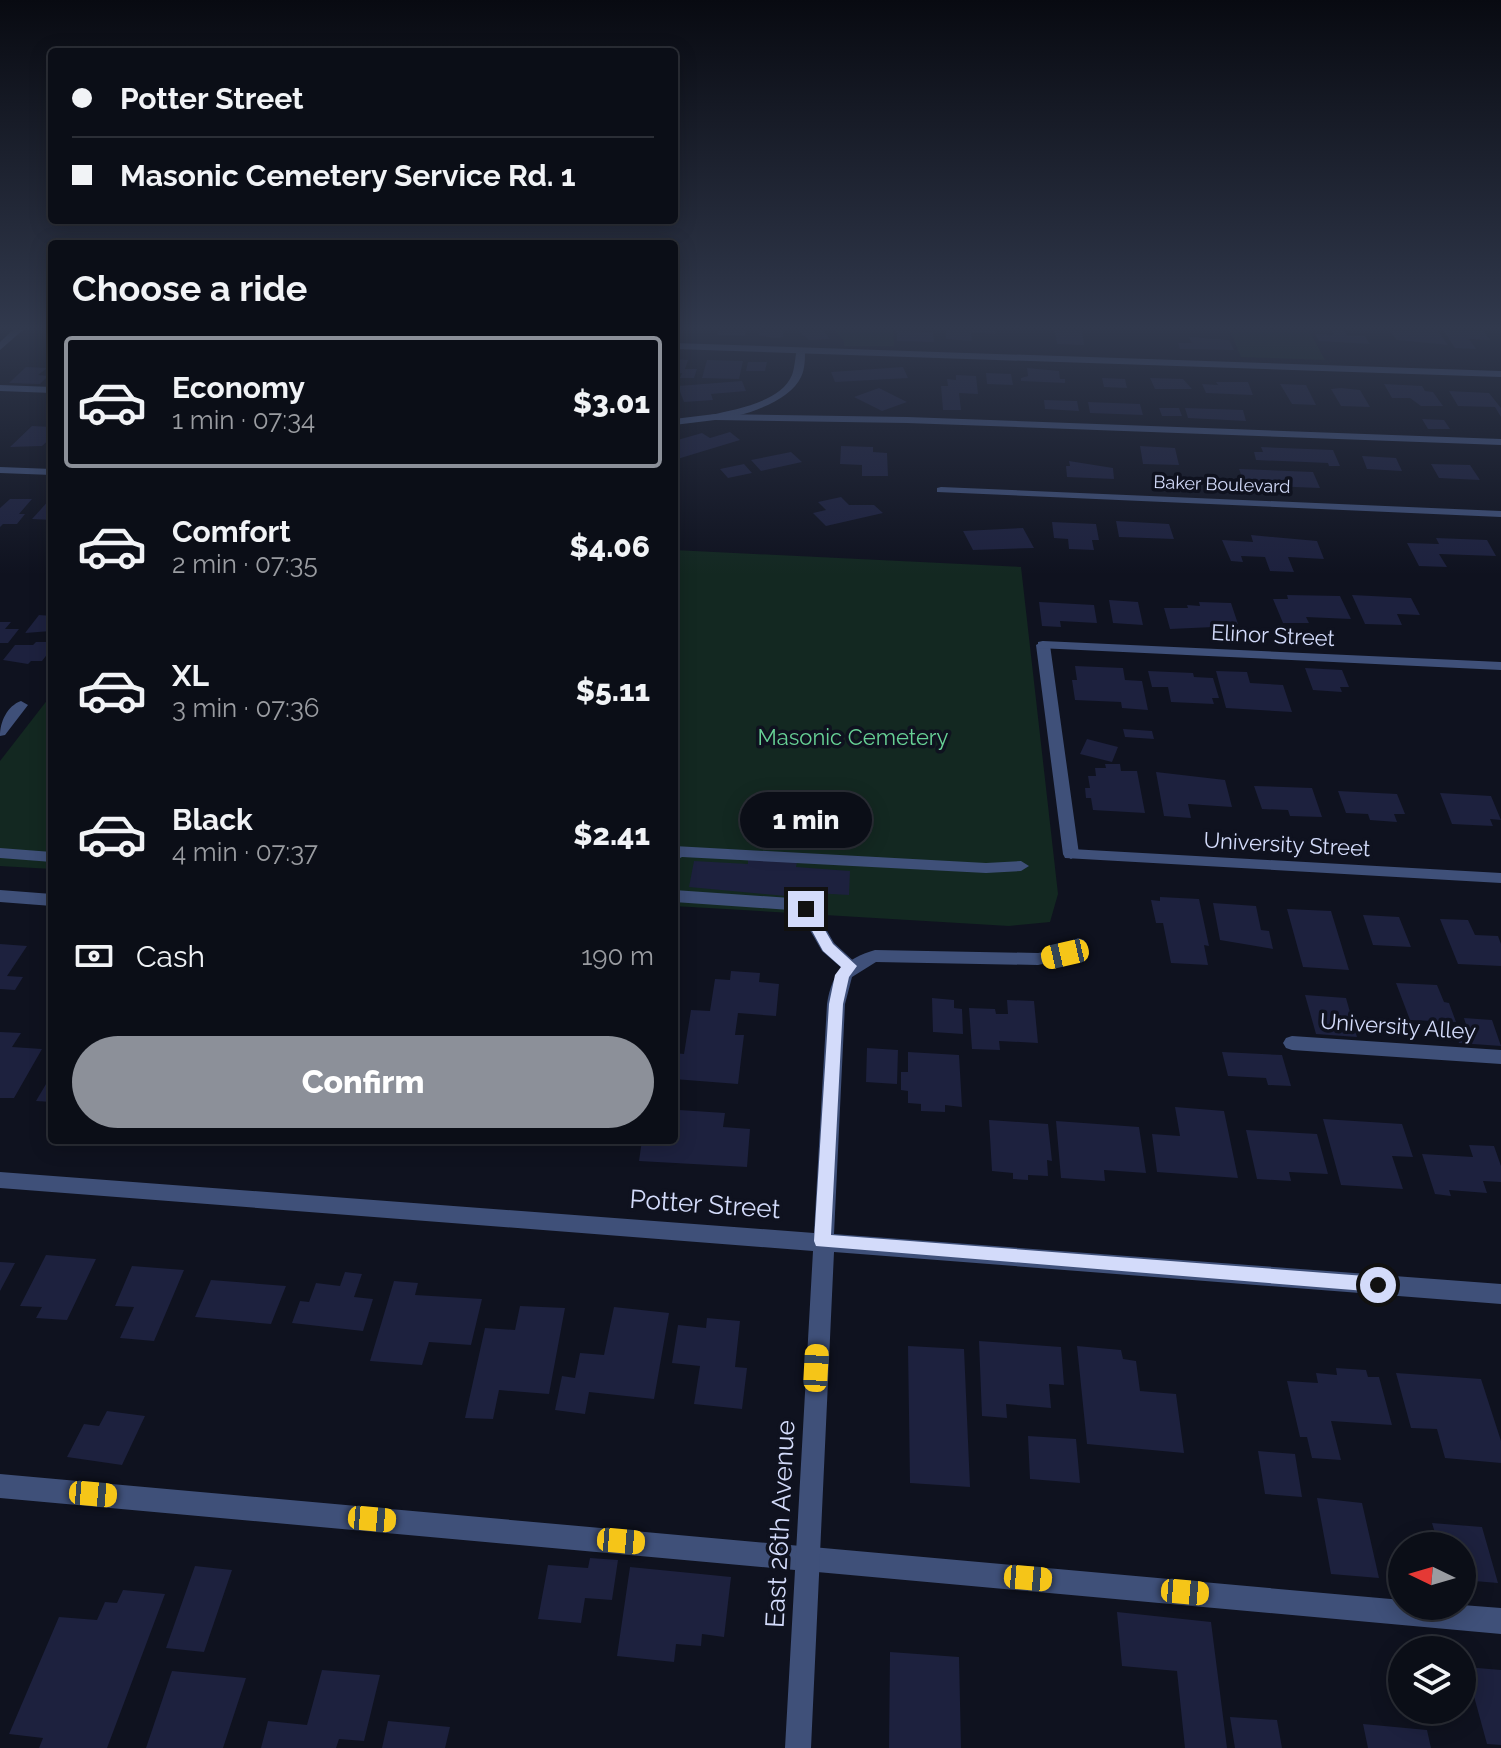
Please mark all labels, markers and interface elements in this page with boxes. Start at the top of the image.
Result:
text: Potter Street [120,81,303,116]
text: Masonic Cemetery Service Rd. 1 [120,158,576,193]
text: Choose a ride [72,267,307,309]
icon: car [76,366,148,438]
text: Economy [172,370,305,405]
text: $3.01 [573,385,650,420]
text: 1 min · 07:34 [172,405,315,435]
street label: Baker Boulevard [1153,471,1291,497]
icon: car [76,510,148,582]
text: Comfort [172,514,291,549]
text: $4.06 [570,529,650,564]
text: 2 min · 07:35 [172,549,318,579]
street label: Elinor Street [1210,619,1336,651]
icon: car [76,654,148,726]
text: XL [172,658,209,693]
text: $5.11 [576,673,650,708]
text: 3 min · 07:36 [172,693,320,723]
park label: Masonic Cemetery [758,724,949,750]
callout: 1 min [740,793,872,849]
icon: car [76,798,148,870]
text: Black [172,802,253,837]
text: 1 min [773,805,839,835]
text: $2.41 [573,817,650,852]
street label: University Street [1203,827,1372,861]
text: 4 min · 07:37 [172,837,318,867]
route end [788,891,824,927]
icon: cash [72,934,116,978]
car [1039,937,1091,971]
text: Cash [136,939,205,974]
text: 190 m [581,941,654,971]
street label: University Alley [1319,1008,1477,1044]
button: Confirm [72,1036,654,1128]
street label: Potter Street [629,1184,782,1224]
route start [1360,1267,1396,1303]
car [803,1343,829,1393]
street label: East 26th Avenue [760,1419,800,1629]
car [68,1480,118,1508]
car [347,1505,397,1533]
car [596,1527,646,1555]
north arrow [1388,1532,1476,1620]
map controls [1388,1532,1476,1724]
car [1003,1564,1053,1592]
car [1160,1578,1210,1606]
button: layers [1388,1636,1476,1724]

